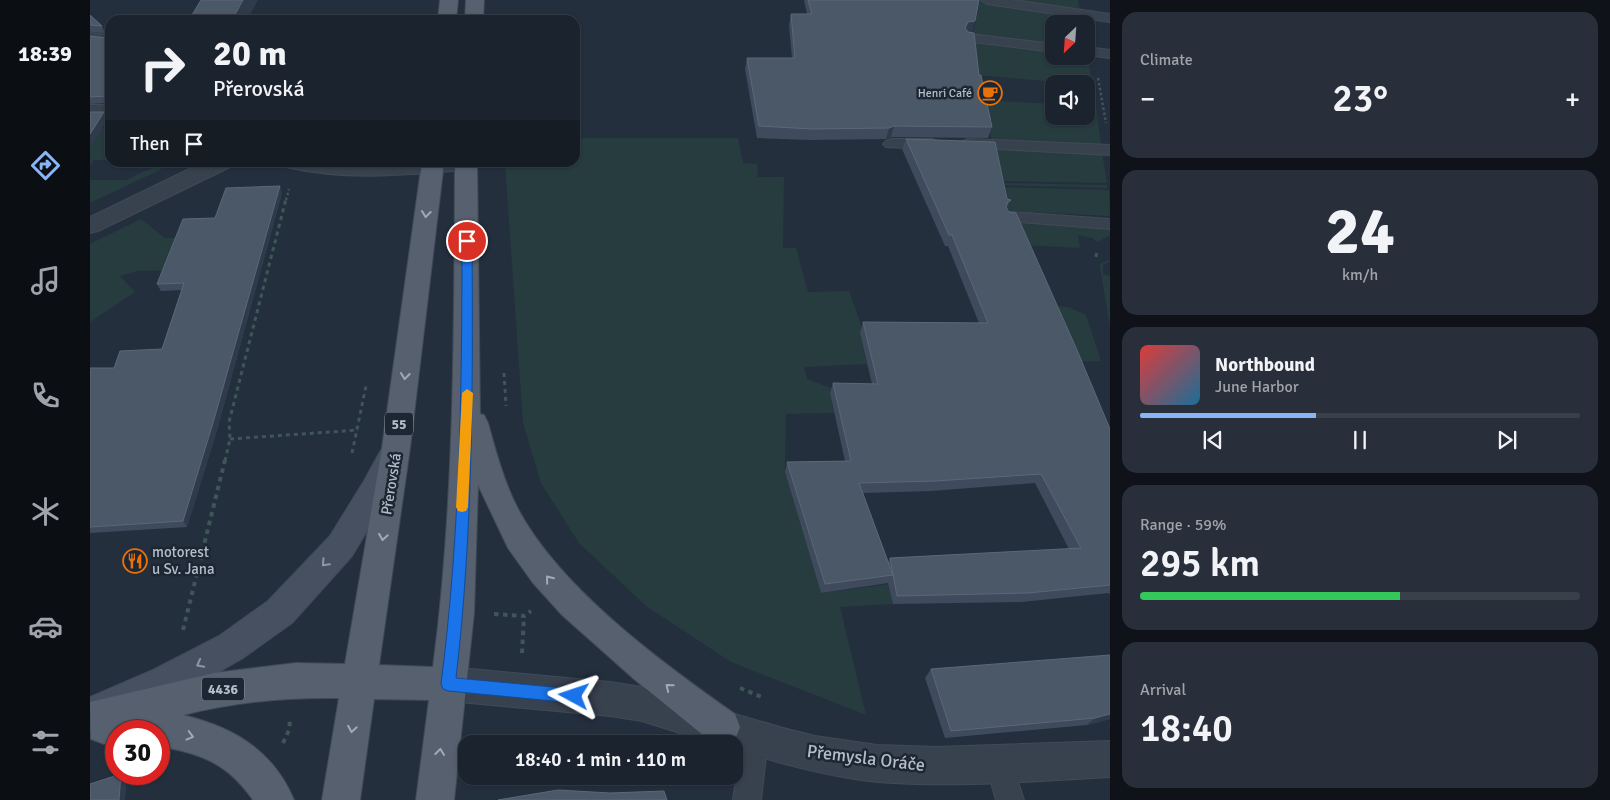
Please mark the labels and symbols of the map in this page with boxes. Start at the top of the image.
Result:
north arrow [1045,15,1095,65]
cafe icon: Henri Café [977,80,1003,106]
place label: Henri Café [918,86,972,101]
one-way arrow [421,211,432,219]
pin [446,220,488,262]
one-way arrow [400,372,411,380]
road number: 55 [385,412,413,436]
street label: Přerovská [377,452,405,516]
one-way arrow [378,532,388,541]
place label: motorest u Sv. Jana [152,543,215,578]
restaurant icon: motorest u Sv. Jana [122,548,148,574]
one-way arrow [322,558,331,567]
one-way arrow [546,576,554,585]
one-way arrow [196,658,205,668]
position arrow [547,669,599,721]
road number: 4436 [202,678,244,701]
one-way arrow [666,684,675,693]
speed limit sign: 30 [105,720,170,785]
one-way arrow [348,724,358,733]
one-way arrow [186,730,195,741]
street label: Přemysla Oráče [806,740,926,776]
one-way arrow [435,747,445,756]

